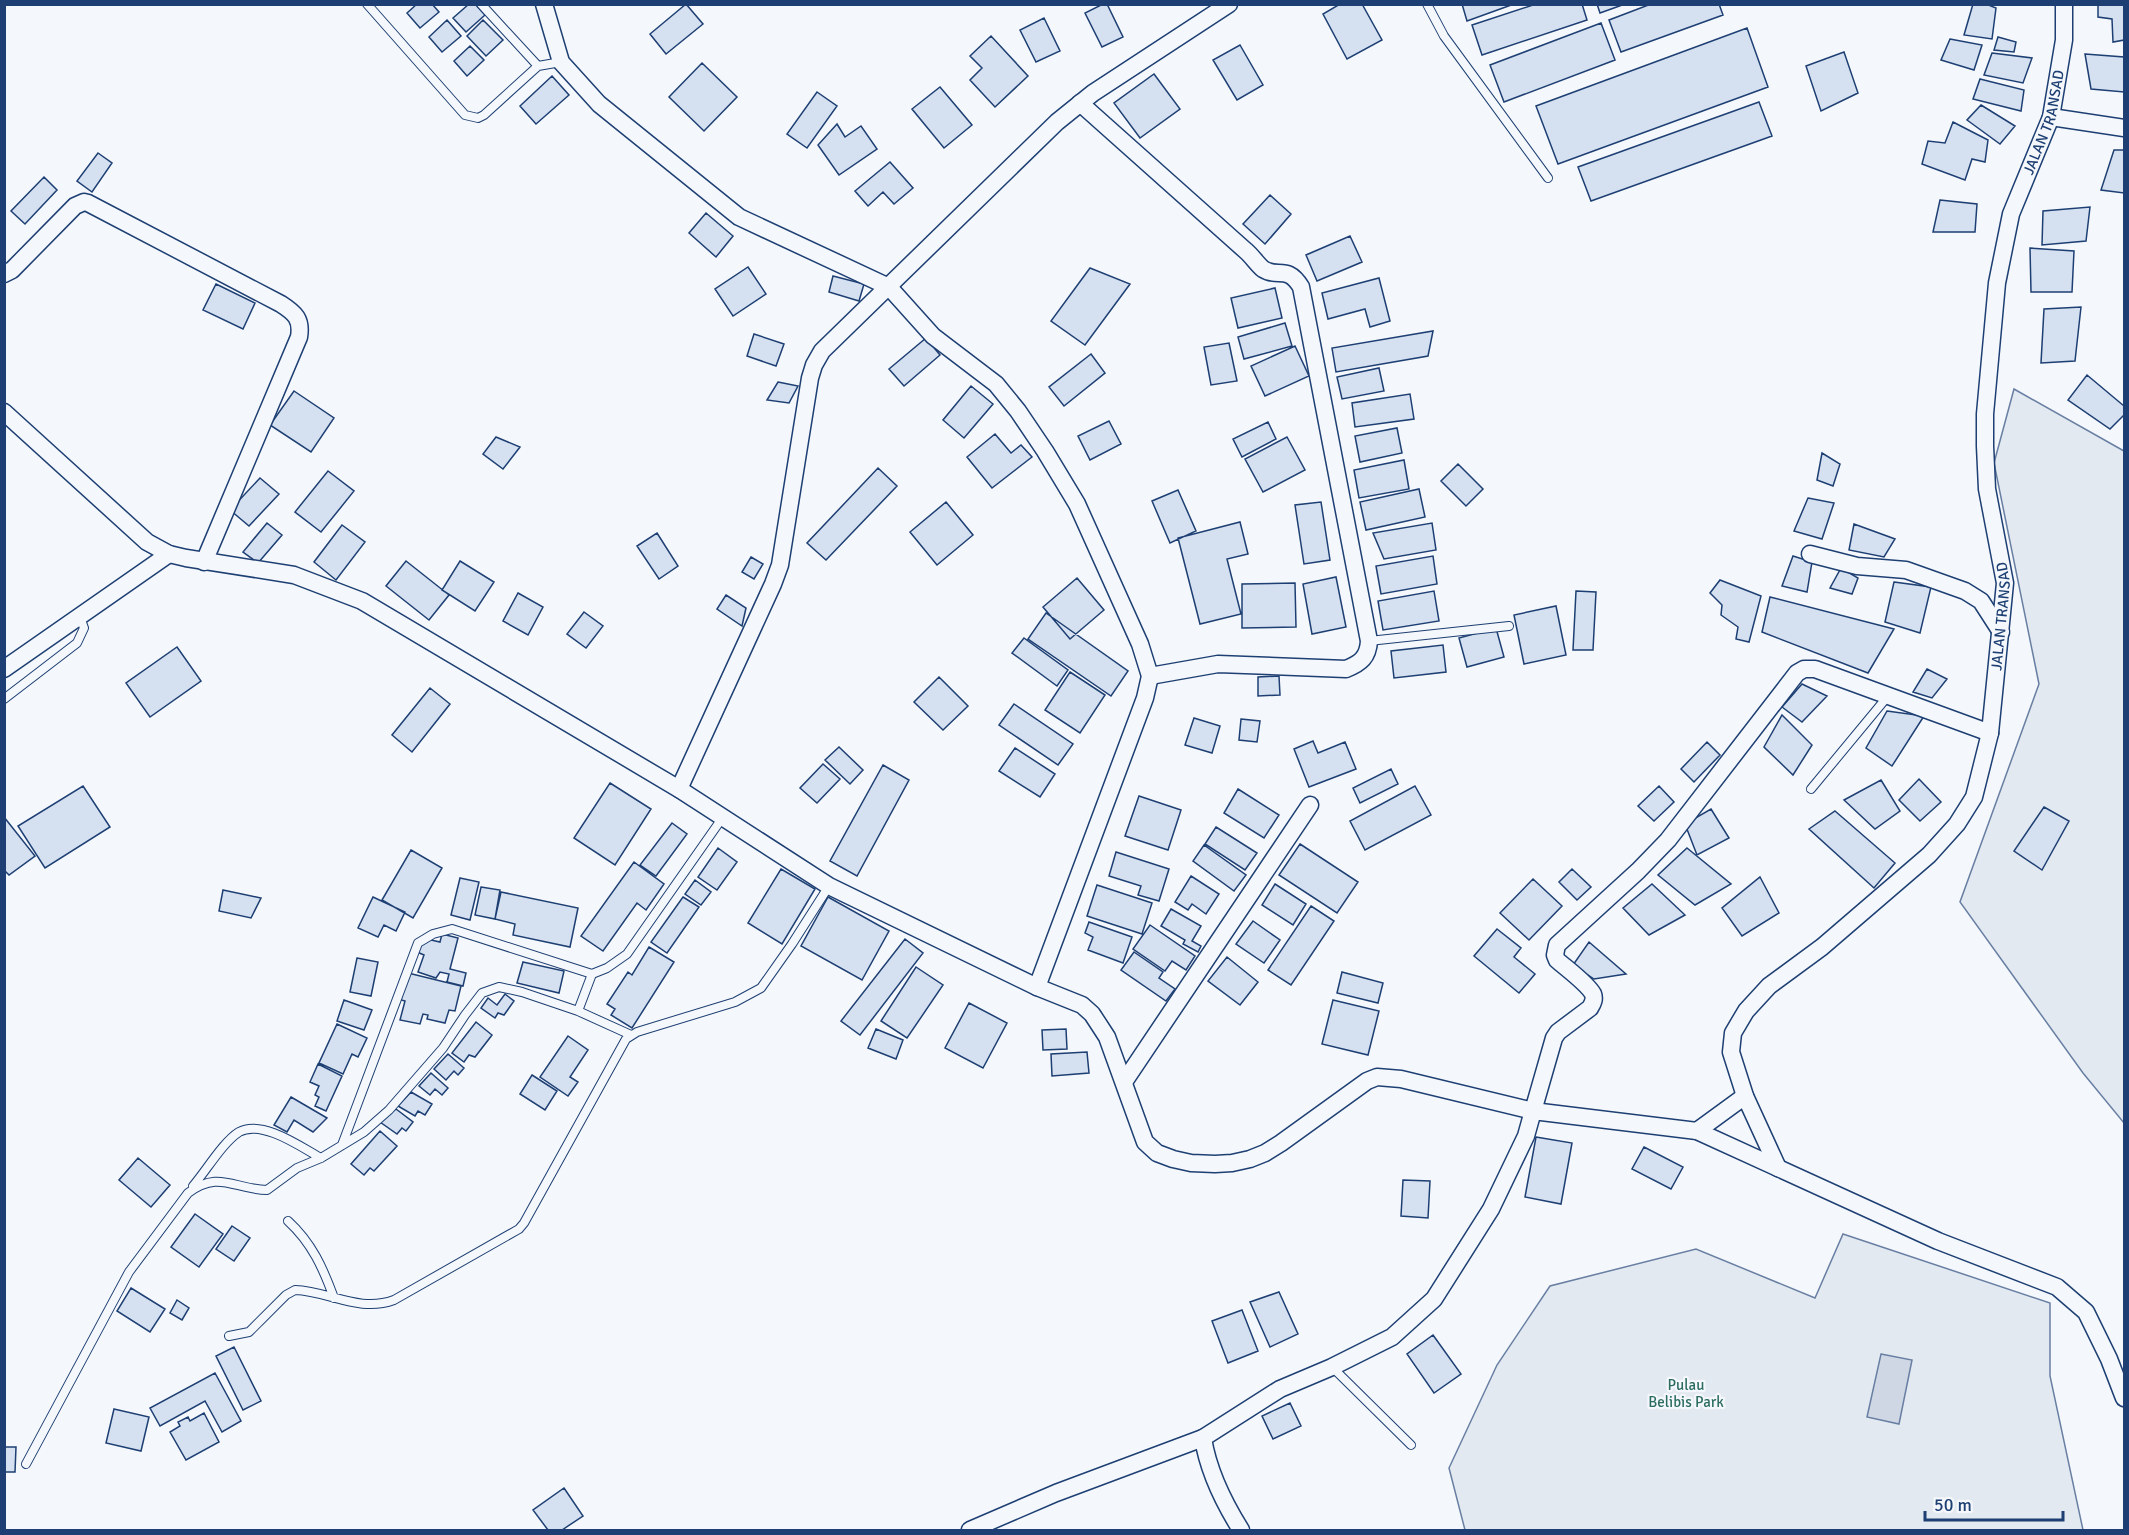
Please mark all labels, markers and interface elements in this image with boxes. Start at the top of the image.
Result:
street label: JALAN TRANSAD [2019,69,2068,177]
street label: JALAN TRANSAD [1987,560,2014,671]
park label: Pulau Belibis Park [1648,1376,1724,1411]
scale bar [1925,1484,2063,1522]
text: 50 m [1934,1494,1972,1516]

